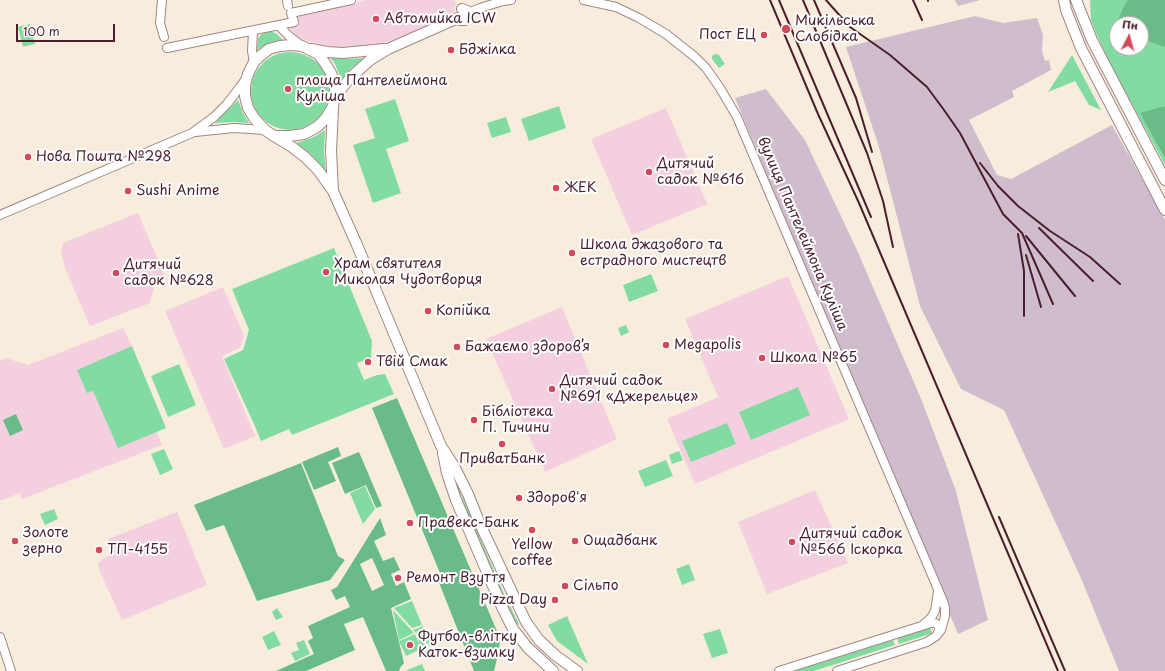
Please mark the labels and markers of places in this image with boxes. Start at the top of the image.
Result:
place label: Автомийка ICW [384,11,496,27]
place label: Микільська Слобідка [795,13,875,46]
marker: Автомийка ICW [371,14,381,24]
marker: Микільська Слобідка [780,23,792,35]
place label: Пост ЕЦ [699,27,756,43]
marker: Пост ЕЦ [759,30,769,40]
place label: Бджілка [459,42,516,58]
marker: Бджілка [446,45,456,55]
place label: площа Пантелеймона Куліша [296,73,447,106]
marker: площа Пантелеймона Куліша [283,84,293,94]
place label: Нова Пошта №298 [36,149,172,165]
marker: Нова Пошта №298 [23,152,33,162]
place label: Дитячий садок №616 [657,156,744,188]
marker: Дитячий садок №616 [644,167,654,177]
place label: ЖЕК [564,180,597,196]
place label: Sushi Anime [136,183,220,199]
marker: ЖЕК [551,183,561,193]
marker: Sushi Anime [123,186,133,196]
place label: Школа джазового та естрадного мистецтв [580,237,726,270]
marker: Школа джазового та естрадного мистецтв [567,248,577,258]
place label: Храм святителя Миколая Чудотворця [334,256,482,288]
place label: Дитячий садок №628 [124,257,214,290]
marker: Храм святителя Миколая Чудотворця [321,267,331,277]
marker: Дитячий садок №628 [111,268,121,278]
place label: Копійка [436,303,490,319]
marker: Копійка [423,306,433,316]
place label: Megapolis [674,337,741,353]
place label: Бажаємо здоровʼя [465,339,590,355]
marker: Megapolis [661,340,671,350]
marker: Бажаємо здоровʼя [452,342,462,352]
place label: Школа №65 [770,350,857,366]
marker: Школа №65 [757,353,767,363]
place label: Твій Смак [376,354,448,370]
marker: Твій Смак [363,357,373,367]
place label: Дитячий садок №691 «Джерельце» [560,373,698,406]
marker: Дитячий садок №691 «Джерельце» [547,384,557,394]
place label: Бібліотека П. Тичини [482,404,553,436]
marker: Бібліотека П. Тичини [469,415,479,425]
marker: ПриватБанк [497,439,507,449]
place label: ПриватБанк [459,451,545,467]
place label: Здоров'я [527,490,587,506]
marker: Здоров'я [514,493,524,503]
place label: Правекс-Банк [418,515,519,531]
marker: Правекс-Банк [405,518,415,528]
place label: Золоте зерно [23,525,69,558]
marker: Yellow coffee [527,525,537,535]
place label: Дитячий садок №566 Іскорка [800,526,902,558]
place label: Ощадбанк [583,533,657,549]
marker: Золоте зерно [10,536,20,546]
marker: Ощадбанк [570,536,580,546]
place label: Yellow coffee [511,537,553,570]
marker: Дитячий садок №566 Іскорка [787,537,797,547]
place label: ТП-4155 [107,542,168,558]
marker: ТП-4155 [94,545,104,555]
place label: Ремонт Взуття [406,570,506,586]
marker: Ремонт Взуття [393,573,403,583]
place label: Сільпо [573,578,618,594]
marker: Сільпо [560,581,570,591]
place label: Pizza Day [480,592,547,608]
marker: Pizza Day [550,595,560,605]
place label: Футбол-влітку Каток-взимку [418,629,517,662]
marker: Футбол-влітку Каток-взимку [405,640,415,650]

